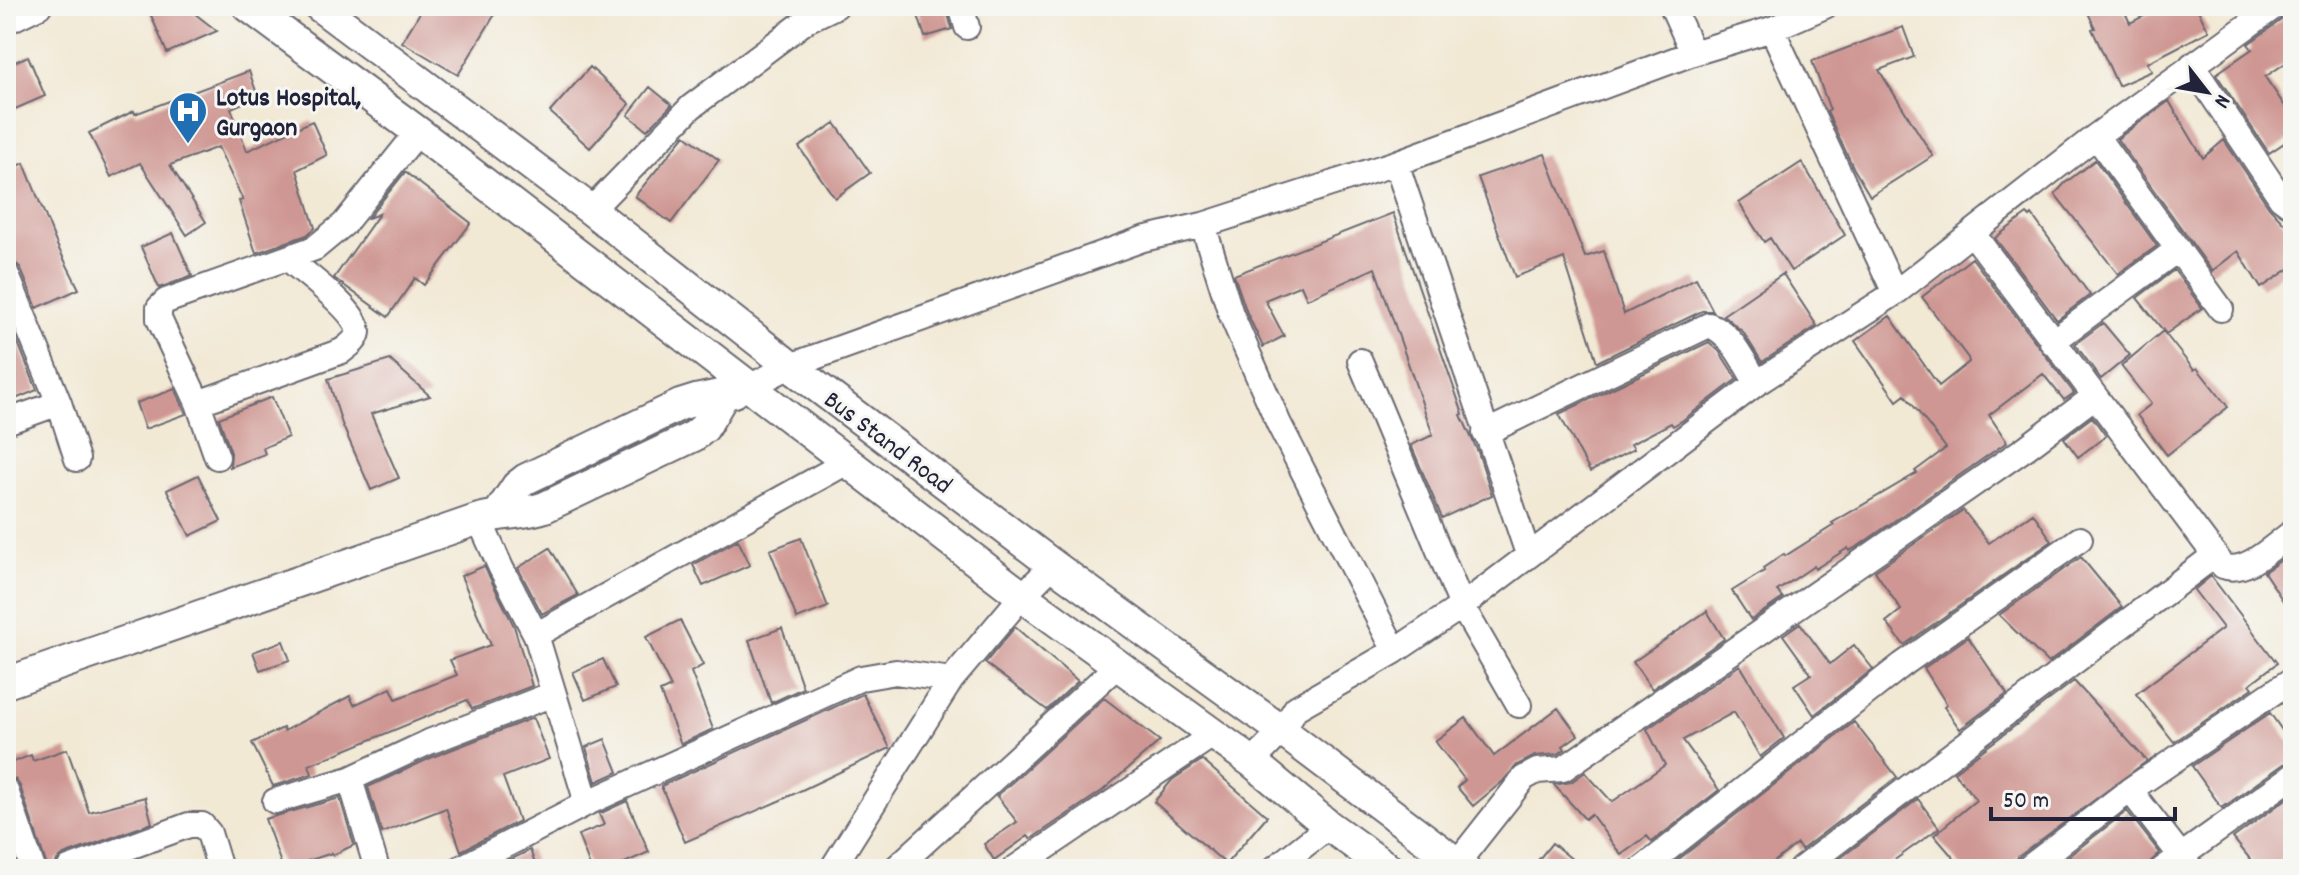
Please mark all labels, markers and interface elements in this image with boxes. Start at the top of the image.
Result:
north arrow [2167,52,2247,132]
place label: Lotus Hospital, Gurgaon [216,81,361,148]
text: N [2205,88,2237,113]
hospital icon: Lotus Hospital, Gurgaon [167,90,209,145]
street label: Bus Stand Road [815,383,959,504]
scale bar [1991,771,2175,821]
text: 50 m [2003,785,2049,819]

